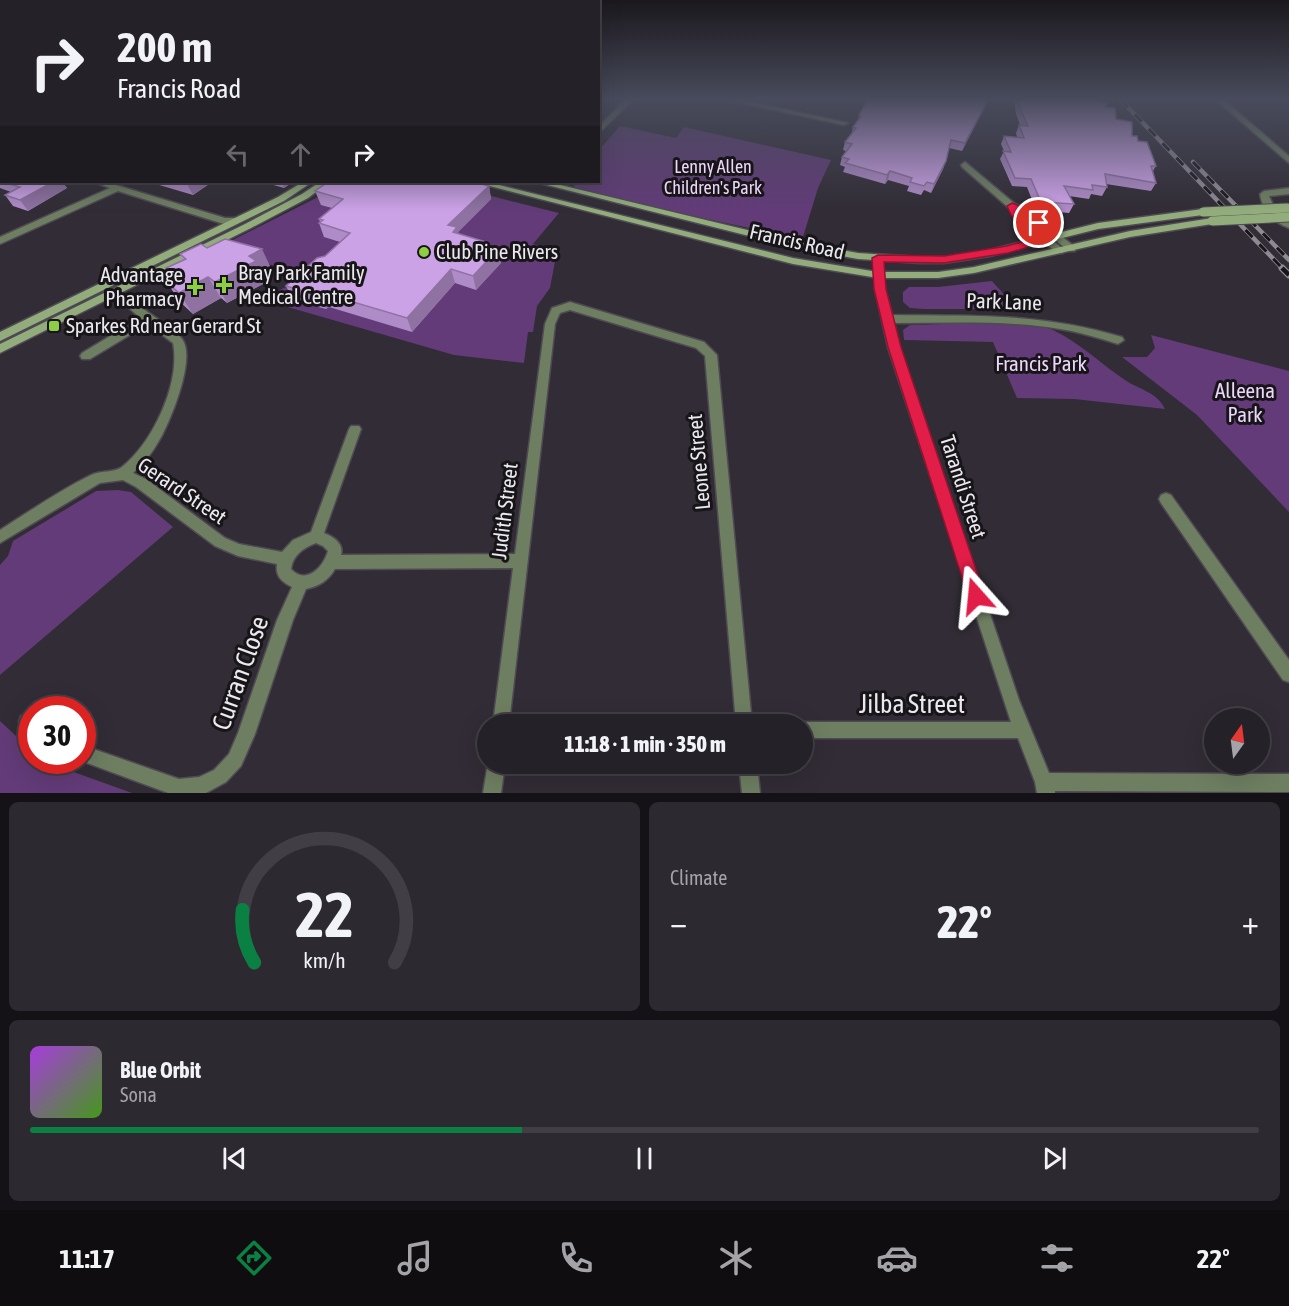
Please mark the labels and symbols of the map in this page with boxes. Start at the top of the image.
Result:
park label: Lenny Allen Children's Park [664,156,762,198]
pin [1013,197,1064,248]
street label: Francis Road [747,218,847,264]
place label: Club Pine Rivers [436,239,558,263]
marker: Club Pine Rivers [417,245,431,259]
place label: Bray Park Family Medical Centre [238,260,365,308]
place label: Advantage Pharmacy [100,262,183,310]
marker: Bray Park Family Medical Centre [215,276,233,294]
marker: Advantage Pharmacy [188,280,202,294]
street label: Park Lane [966,288,1042,314]
place label: Sparkes Rd near Gerard St [66,313,261,337]
marker: Sparkes Rd near Gerard St [47,319,61,333]
park label: Francis Park [995,351,1087,375]
park label: Alleena Park [1215,378,1275,426]
street label: Leone Street [682,413,714,511]
street label: Tarandi Street [936,432,992,541]
street label: Gerard Street [134,452,231,528]
street label: Judith Street [486,461,522,560]
position arrow [944,564,1008,628]
street label: Curran Close [206,612,274,734]
street label: Jilba Street [859,689,965,719]
speed limit sign: 30 [18,696,96,774]
north arrow [1204,708,1270,774]

